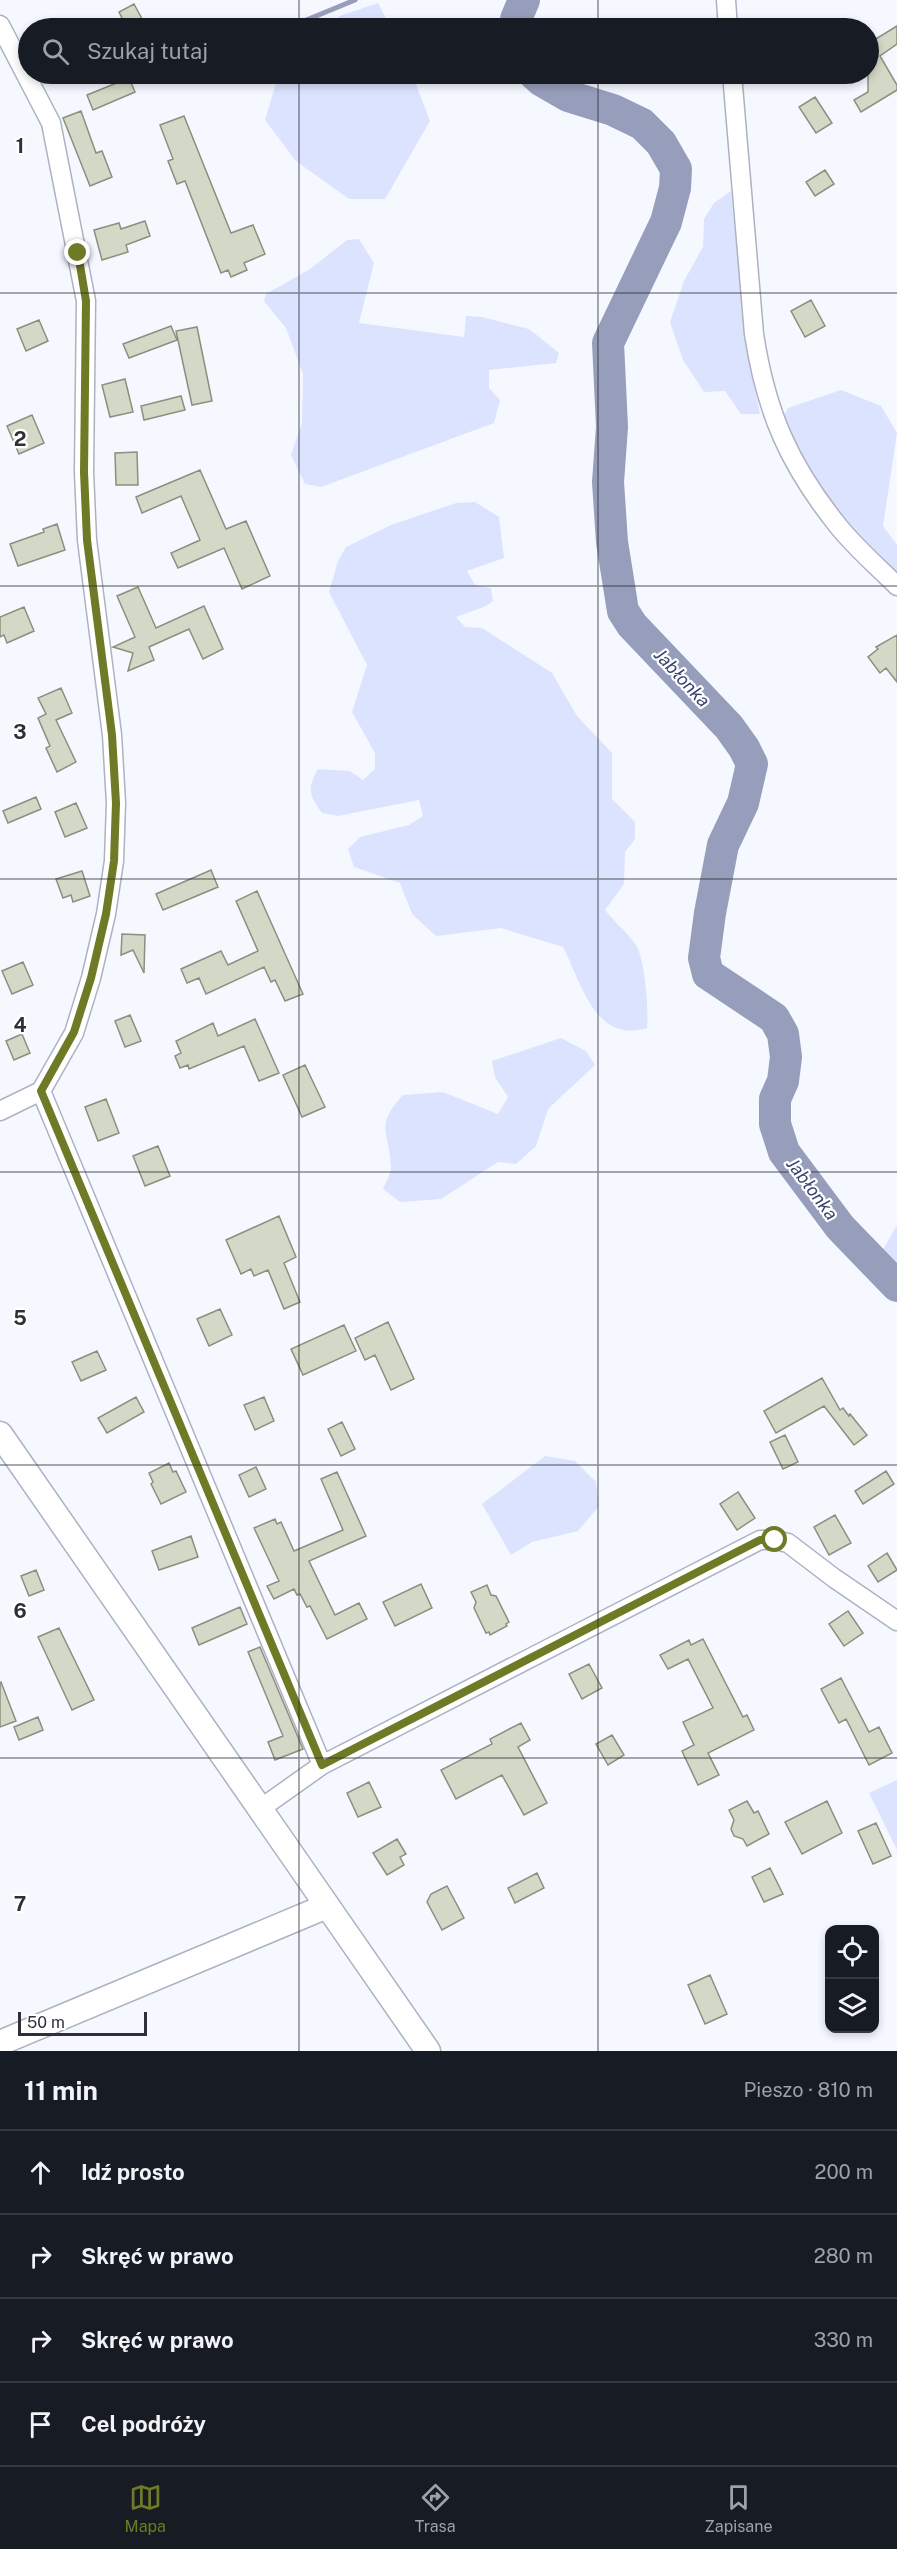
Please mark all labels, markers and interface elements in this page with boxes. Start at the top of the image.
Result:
search box [18,18,879,84]
icon: search [39,35,72,68]
text: Szukaj tutaj [87,38,208,64]
text: 1 [16,134,24,158]
route end [64,239,90,265]
text: 2 [14,427,26,451]
water label: Jabłonka [650,644,715,711]
text: 3 [13,720,27,744]
text: 4 [13,1013,27,1037]
water label: Jabłonka [782,1154,842,1224]
text: 5 [13,1306,27,1330]
route start [761,1526,787,1552]
text: 6 [13,1599,27,1623]
text: 7 [14,1892,26,1916]
map controls [825,1925,879,2033]
button: locate [825,1925,879,1979]
button: layers [825,1979,879,2033]
scale bar [18,2009,147,2036]
text: 50 m [27,2013,65,2032]
text: 11 min [24,2075,98,2106]
text: Pieszo · 810 m [744,2078,873,2102]
icon: ahead [24,2156,57,2189]
text: Idź prosto [81,2159,185,2185]
text: 200 m [815,2160,873,2184]
icon: right [24,2240,57,2273]
text: Skręć w prawo [81,2243,234,2269]
text: 280 m [814,2244,873,2268]
icon: right [24,2324,57,2357]
text: Skręć w prawo [81,2327,234,2353]
text: 330 m [814,2328,873,2352]
icon: arrive [24,2408,57,2441]
text: Cel podróży [81,2411,206,2437]
tab: Mapa [125,2481,166,2536]
tab: Trasa [415,2481,456,2536]
tab: Zapisane [705,2481,772,2536]

